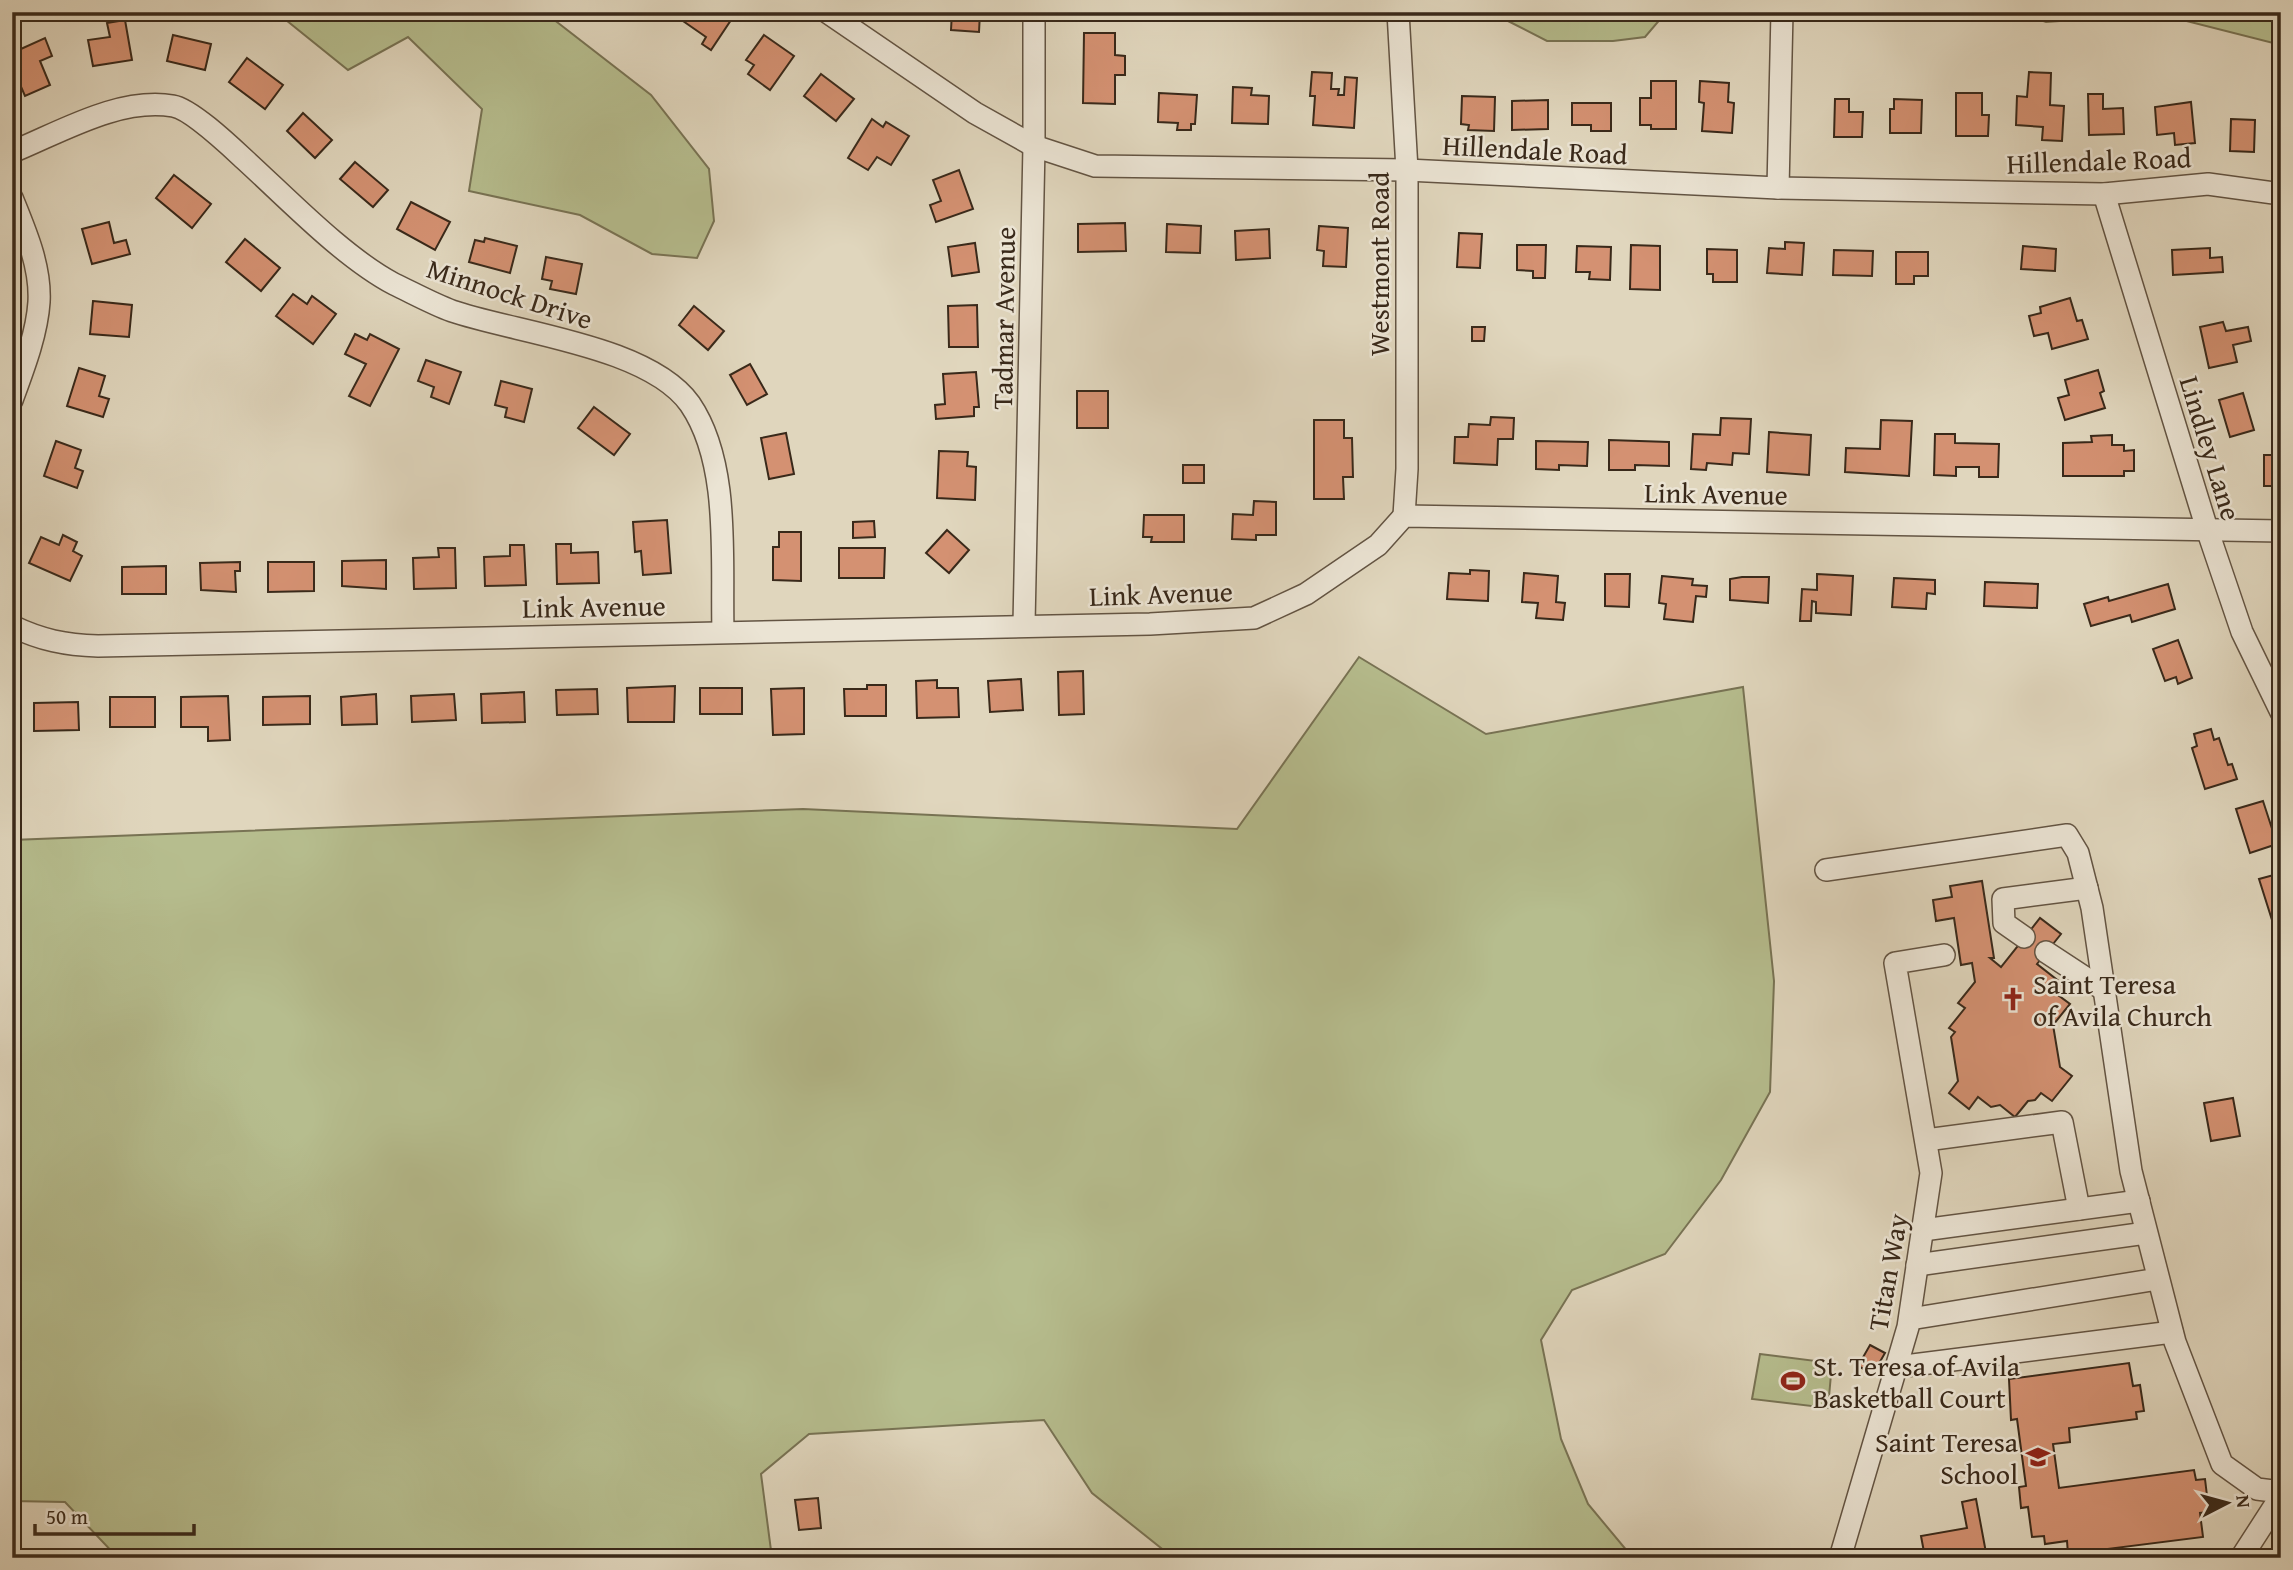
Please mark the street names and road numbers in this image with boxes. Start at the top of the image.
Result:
street label: Hillendale Road [1442,124,1628,174]
street label: Hillendale Road [2006,136,2192,184]
street label: Westmont Road [1358,172,1399,356]
street label: Tadmar Avenue [981,226,1025,410]
street label: Minnock Drive [422,247,598,339]
street label: Lindley Lane [2170,371,2252,525]
street label: Link Avenue [1644,471,1788,515]
street label: Link Avenue [1089,570,1233,616]
street label: Link Avenue [522,584,666,628]
street label: Titan Way [1857,1210,1917,1334]

